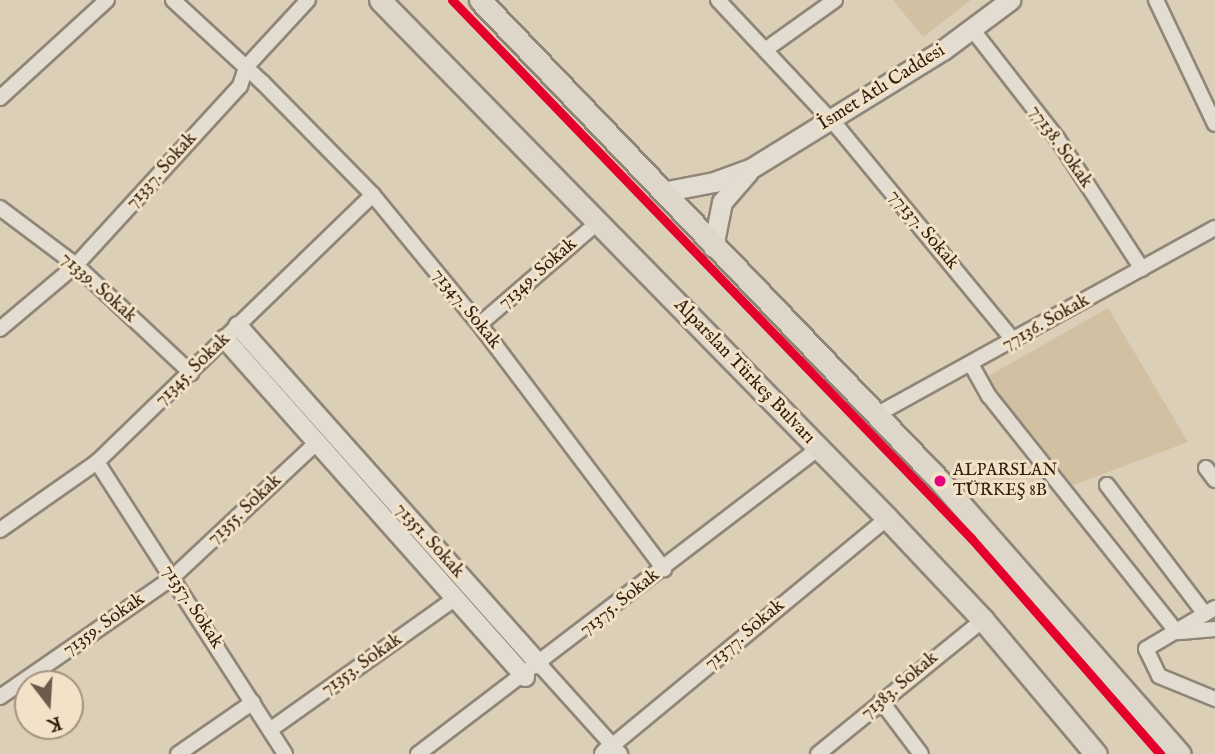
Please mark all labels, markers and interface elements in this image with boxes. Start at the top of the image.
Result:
street label: İsmet Atlı Caddesi [814,40,950,136]
street label: 77138. Sokak [1023,101,1097,193]
street label: 71337. Sokak [122,128,202,214]
street label: 77137. Sokak [883,185,963,275]
street label: 71349. Sokak [494,233,582,315]
street label: 71339. Sokak [55,248,141,328]
street label: 71347. Sokak [427,264,505,354]
street label: 77136. Sokak [998,290,1094,356]
street label: Alparslan Türkeş Bulvarı [669,294,819,450]
street label: 71345. Sokak [151,329,235,411]
place label: ALPARSLAN TÜRKEŞ 8B [953,461,1057,501]
street label: 71355. Sokak [203,470,287,550]
marker: ALPARSLAN TÜRKEŞ 8B [933,474,947,488]
street label: 71351. Sokak [389,499,469,583]
street label: 71357. Sokak [156,561,228,653]
street label: 71375. Sokak [575,565,665,641]
street label: 71359. Sokak [59,588,149,662]
street label: 71377. Sokak [700,595,790,675]
street label: 71353. Sokak [317,629,407,701]
street label: 71383. Sokak [857,647,943,725]
north arrow [14,670,84,740]
text: K [44,710,65,737]

